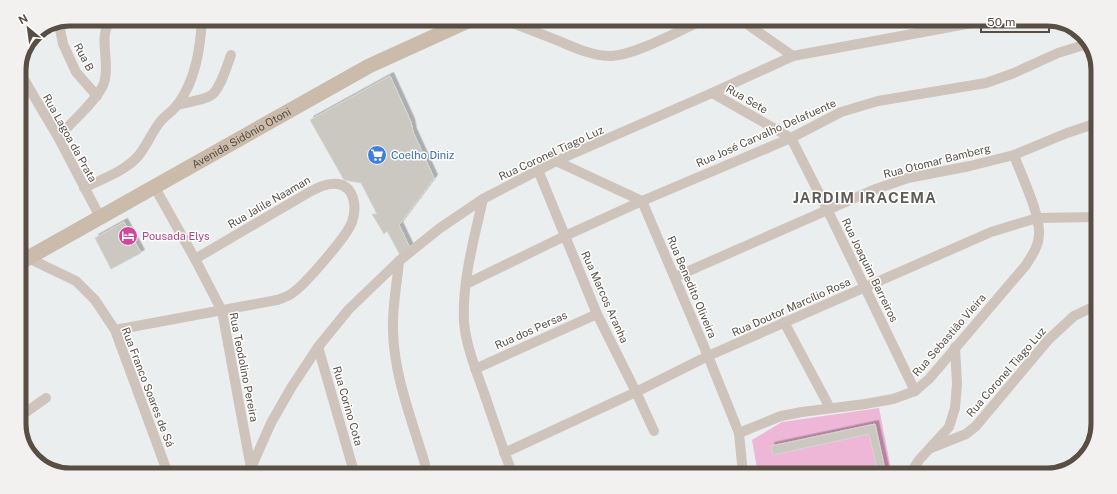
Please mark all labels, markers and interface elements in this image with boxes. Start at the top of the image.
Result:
north arrow [8,8,48,48]
scale bar [981,8,1049,34]
text: N [16,12,30,27]
text: 50 m [987,15,1015,29]
street label: Rua B [72,41,96,73]
street label: Rua Sete [724,82,770,116]
street label: Rua Lagoa da Prata [41,92,99,184]
street label: Rua José Carvalho Delafuente [694,97,838,169]
street label: Avenida Sidônio Otoni [190,105,293,171]
street label: Rua Coronel Tiago Luz [497,123,605,183]
street label: Rua Otomar Bamberg [882,142,992,180]
supermarket icon: Coelho Diniz [366,144,388,166]
place label: Coelho Diniz [391,149,454,161]
street label: Rua Jalile Naaman [226,174,312,230]
district label: JARDIM IRACEMA [793,189,937,206]
street label: Rua Joaquim Barreiros [840,216,901,324]
hotel icon: Pousada Elys [117,225,139,247]
place label: Pousada Elys [142,230,210,242]
street label: Rua Benedito Oliveira [665,234,719,340]
street label: Rua Marcos Aranha [579,249,631,345]
street label: Rua Doutor Marcílio Rosa [730,275,852,339]
street label: Rua Sebastião Vieira [910,291,988,379]
street label: Rua dos Persas [493,309,569,351]
street label: Rua Teodolino Pereira [227,311,261,423]
street label: Rua Franco Soares de Sá [120,325,176,449]
street label: Rua Coronel Tiago Luz [964,325,1048,419]
street label: Rua Corino Cota [331,365,365,447]

